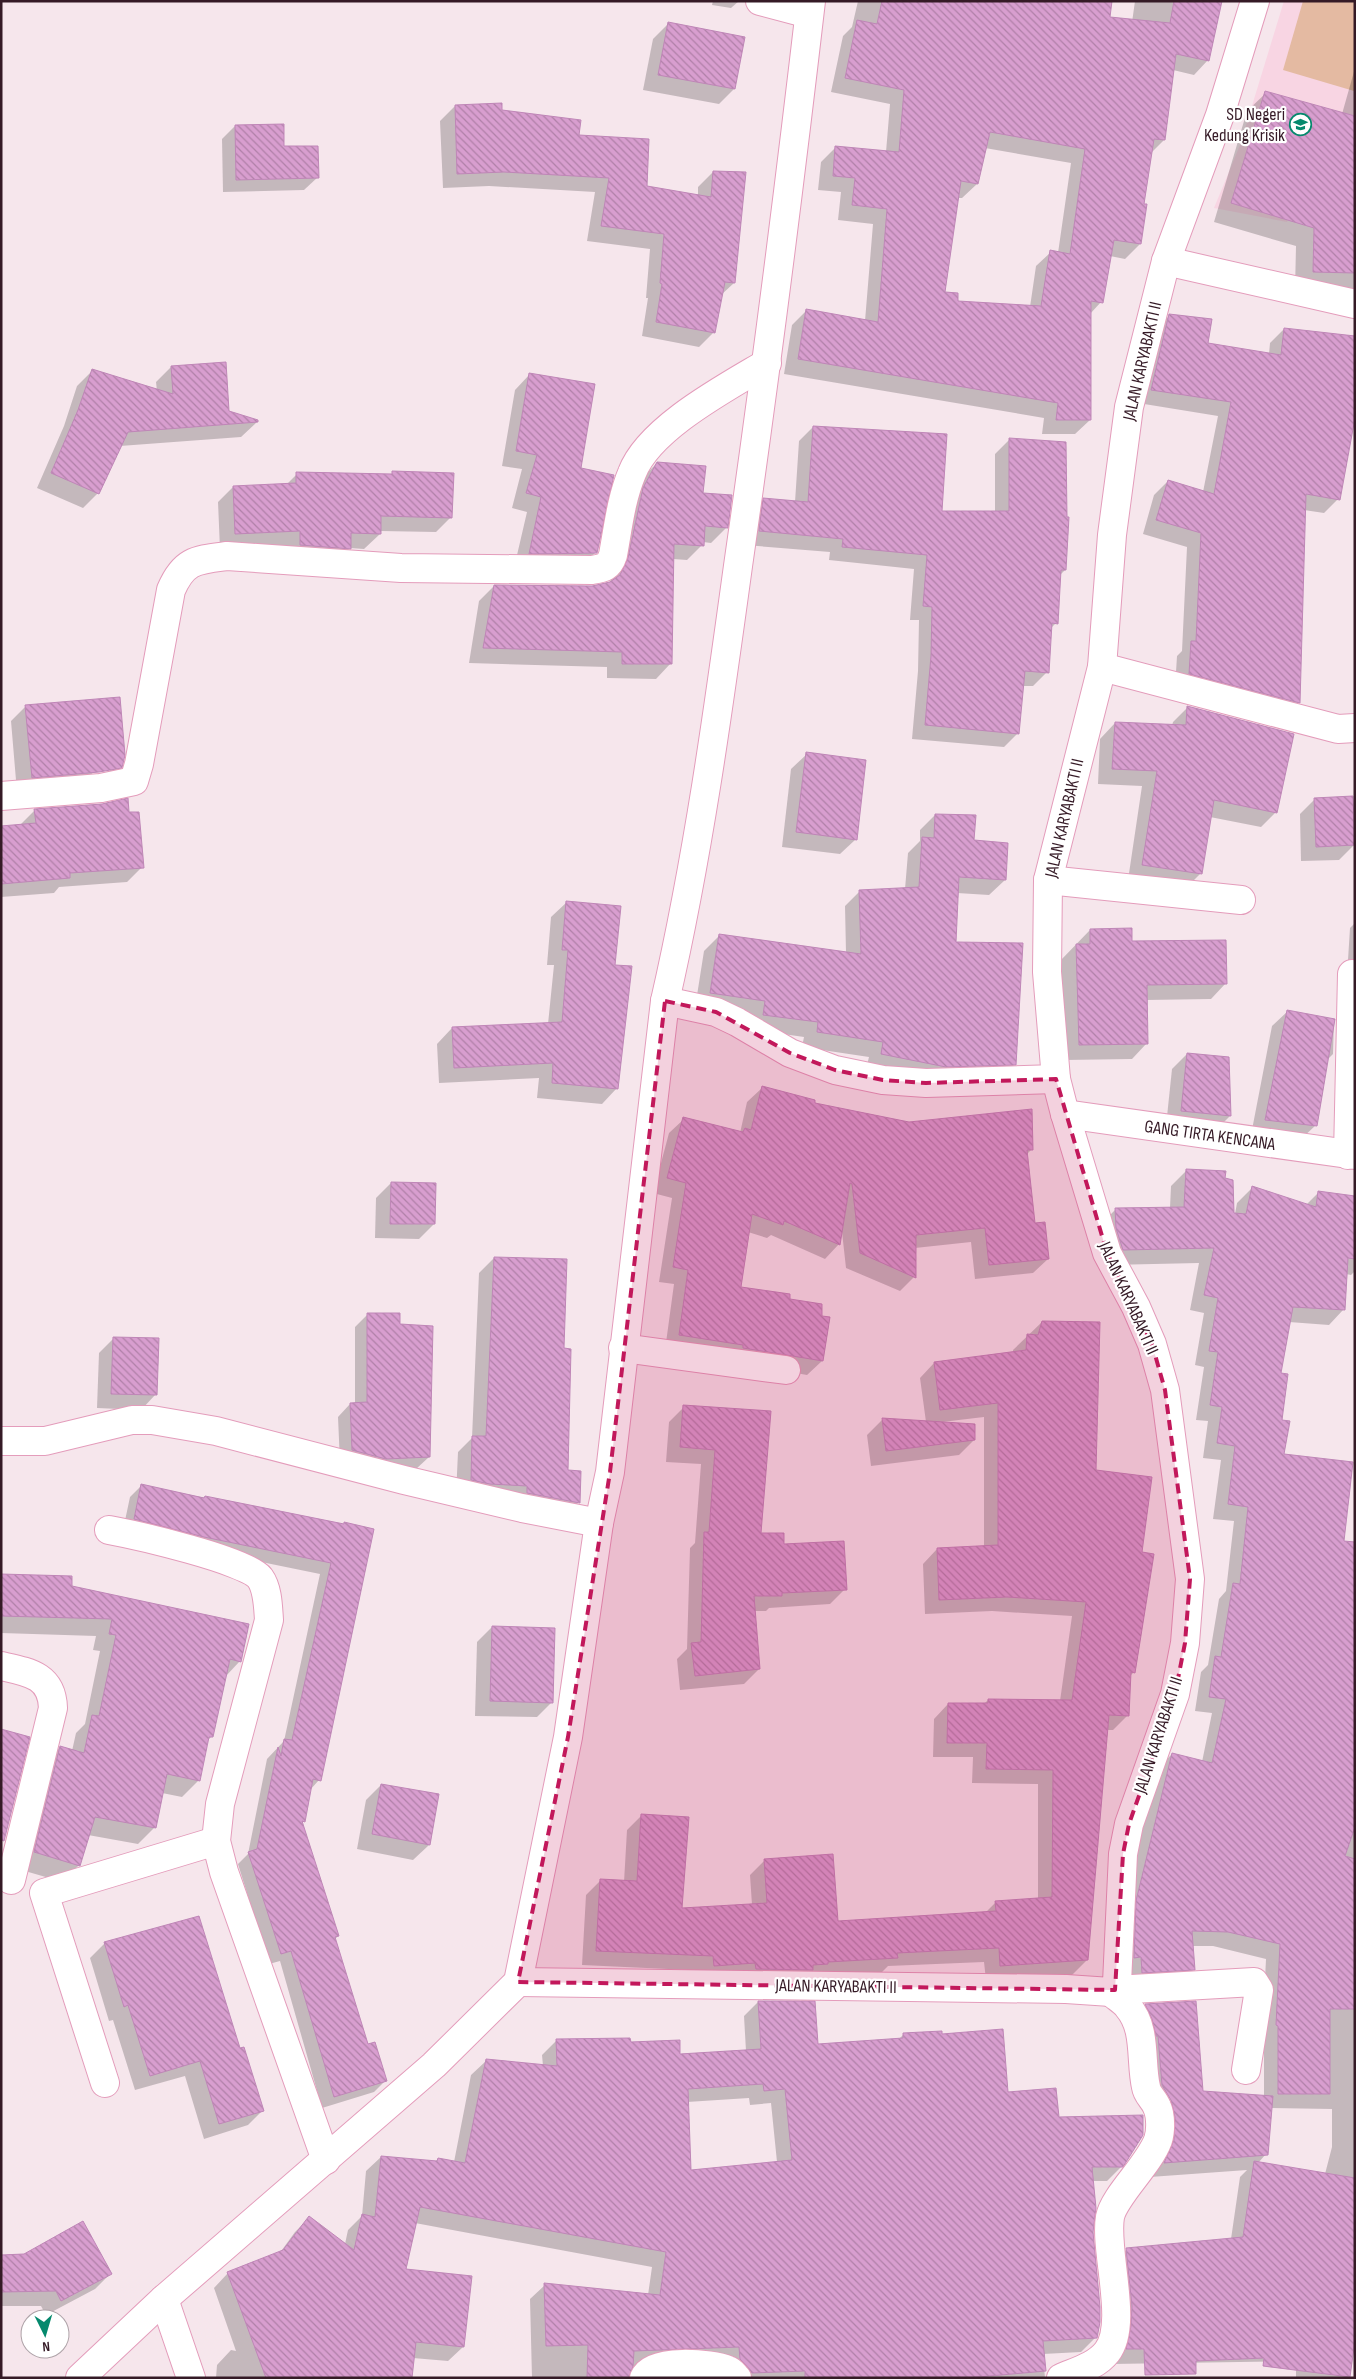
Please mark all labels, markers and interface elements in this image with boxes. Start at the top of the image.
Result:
place label: SD Negeri Kedung Krisik [1204,104,1285,146]
school or university icon: SD Negeri Kedung Krisik [1289,112,1313,136]
street label: JALAN KARYABAKTI II [1118,300,1166,424]
street label: JALAN KARYABAKTI II [1040,757,1088,881]
street label: GANG TIRTA KENCANA [1143,1116,1277,1155]
street label: JALAN KARYABAKTI II [1094,1238,1163,1358]
street label: JALAN KARYABAKTI II [1129,1674,1187,1797]
street label: JALAN KARYABAKTI II [774,1975,897,1998]
north arrow [20,2309,70,2359]
text: N [42,2338,51,2355]

